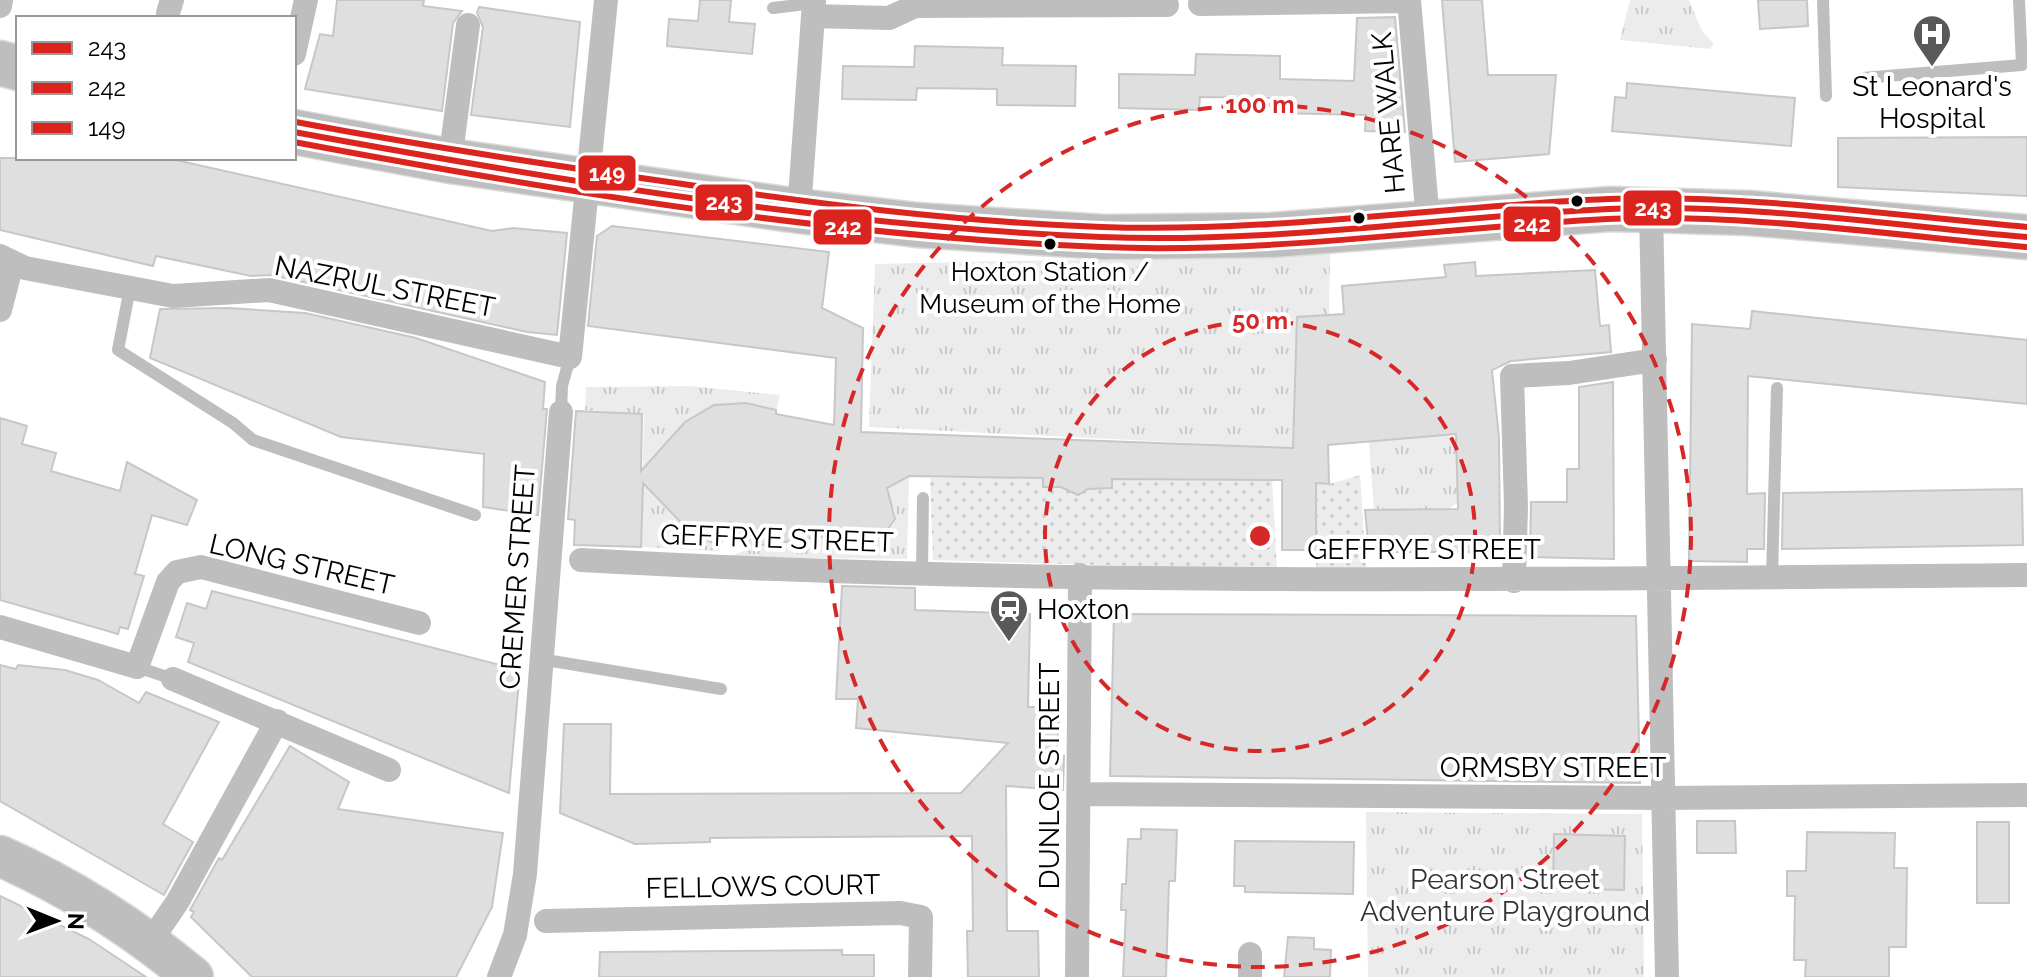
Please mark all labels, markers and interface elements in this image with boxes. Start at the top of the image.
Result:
hospital icon: St Leonard's Hospital [1911,13,1953,68]
legend [16,16,296,160]
street label: HARE WALK [1365,31,1412,195]
text: 243 [88,33,126,62]
place label: St Leonard's Hospital [1852,70,2012,135]
text: 242 [88,73,126,102]
text: 100 m [1225,90,1295,119]
text: 149 [88,113,125,142]
line badge: 149 [577,154,637,192]
text: 149 [589,160,625,186]
line badge: 243 [694,183,754,222]
text: 243 [705,189,743,215]
line badge: 243 [1622,189,1683,227]
unlabelled marker [1569,193,1585,209]
text: 243 [1634,195,1672,221]
line badge: 242 [1502,205,1562,243]
line badge: 242 [812,208,873,246]
unlabelled marker [1351,210,1367,226]
text: 242 [1513,211,1551,237]
text: 242 [824,214,862,240]
marker: Hoxton Station / Museum of the Home [1042,236,1058,252]
street label: NAZRUL STREET [272,249,498,324]
place label: Hoxton Station / Museum of the Home [919,257,1181,319]
text: 50 m [1232,306,1288,335]
street label: CREMER STREET [493,464,542,690]
street label: GEFFRYE STREET [660,518,894,559]
centre of rings [1246,522,1274,550]
street label: LONG STREET [206,527,398,602]
street label: GEFFRYE STREET [1307,533,1541,566]
station icon: Hoxton [988,588,1030,643]
place label: Hoxton [1037,593,1130,626]
street label: DUNLOE STREET [1033,662,1066,890]
street label: ORMSBY STREET [1440,751,1666,784]
park label: Pearson Street Adventure Playground [1360,863,1650,928]
street label: FELLOWS COURT [645,868,881,905]
north arrow [16,881,96,961]
text: N [63,913,89,930]

